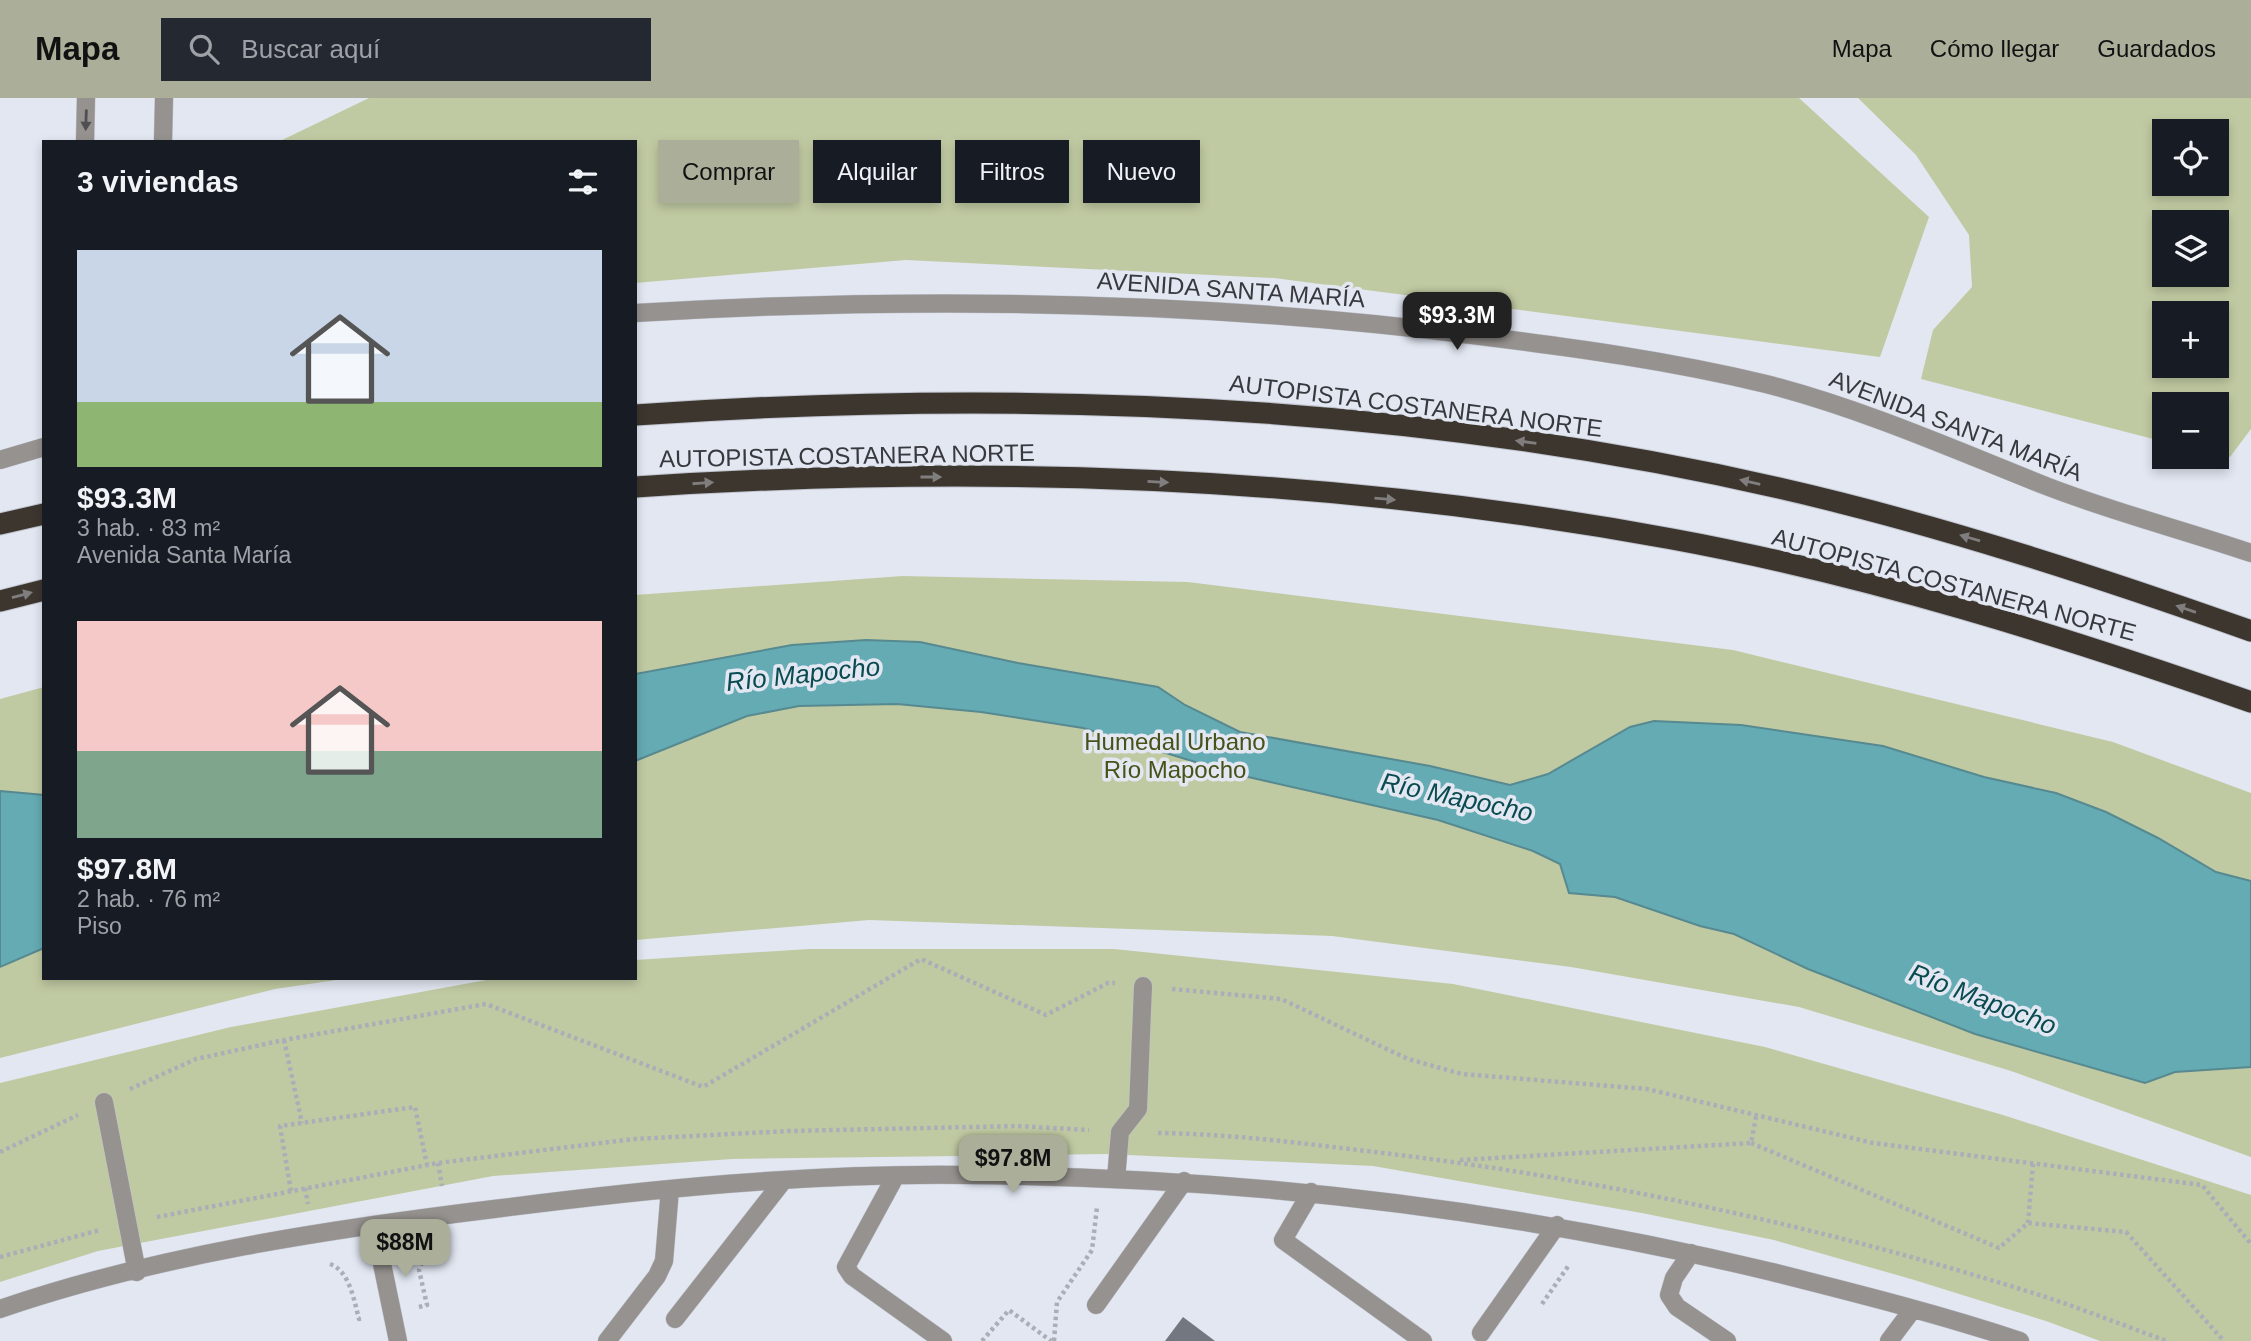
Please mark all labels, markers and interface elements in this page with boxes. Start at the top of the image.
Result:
search box [161,18,651,81]
text: Mapa [35,30,119,67]
icon: search [185,30,223,68]
text: Buscar aquí [241,34,380,64]
text: Mapa [1832,35,1892,62]
text: Cómo llegar [1930,35,2059,62]
text: Guardados [2097,35,2216,62]
one-way arrow [80,109,91,131]
map controls [2152,119,2229,469]
button: locate [2152,119,2229,196]
chip: Comprar [658,140,799,203]
chip: Alquilar [813,140,941,203]
chip: Filtros [955,140,1069,203]
chip: Nuevo [1083,140,1200,203]
icon: filters [564,163,602,201]
text: 3 viviendas [77,165,239,198]
button: layers [2152,210,2229,287]
street label: AVENIDA SANTA MARÍA [1096,267,1366,312]
pin: $93.3M [1400,292,1514,352]
icon: home [277,296,403,422]
button: + [2152,301,2229,378]
text: $93.3M [1419,302,1495,328]
street label: AVENIDA SANTA MARÍA [1826,365,2086,486]
street label: AUTOPISTA COSTANERA NORTE [1228,369,1604,442]
button: − [2152,392,2229,469]
one-way arrow [1515,437,1537,448]
street label: AUTOPISTA COSTANERA NORTE [659,439,1035,472]
one-way arrow [920,471,942,483]
one-way arrow [693,477,715,488]
one-way arrow [1147,477,1169,488]
one-way arrow [1739,477,1761,488]
text: $93.3M [77,481,177,514]
one-way arrow [1374,494,1396,505]
text: 3 hab. · 83 m² [77,515,220,541]
street label: AUTOPISTA COSTANERA NORTE [1769,523,2139,646]
one-way arrow [1959,532,1980,542]
text: Avenida Santa María [77,542,291,568]
one-way arrow [11,589,33,600]
one-way arrow [2176,603,2197,614]
water label: Río Mapocho [725,651,881,697]
icon: home [277,667,403,793]
park label: Humedal Urbano Río Mapocho [1084,728,1266,783]
water label: Río Mapocho [1378,766,1536,828]
text: $97.8M [77,852,177,885]
text: 2 hab. · 76 m² [77,886,220,912]
text: Piso [77,913,122,939]
water label: Río Mapocho [1905,957,2061,1041]
pin: $97.8M [956,1136,1070,1195]
text: $97.8M [975,1145,1051,1171]
pin: $88M [364,1220,446,1279]
text: $88M [376,1229,434,1255]

